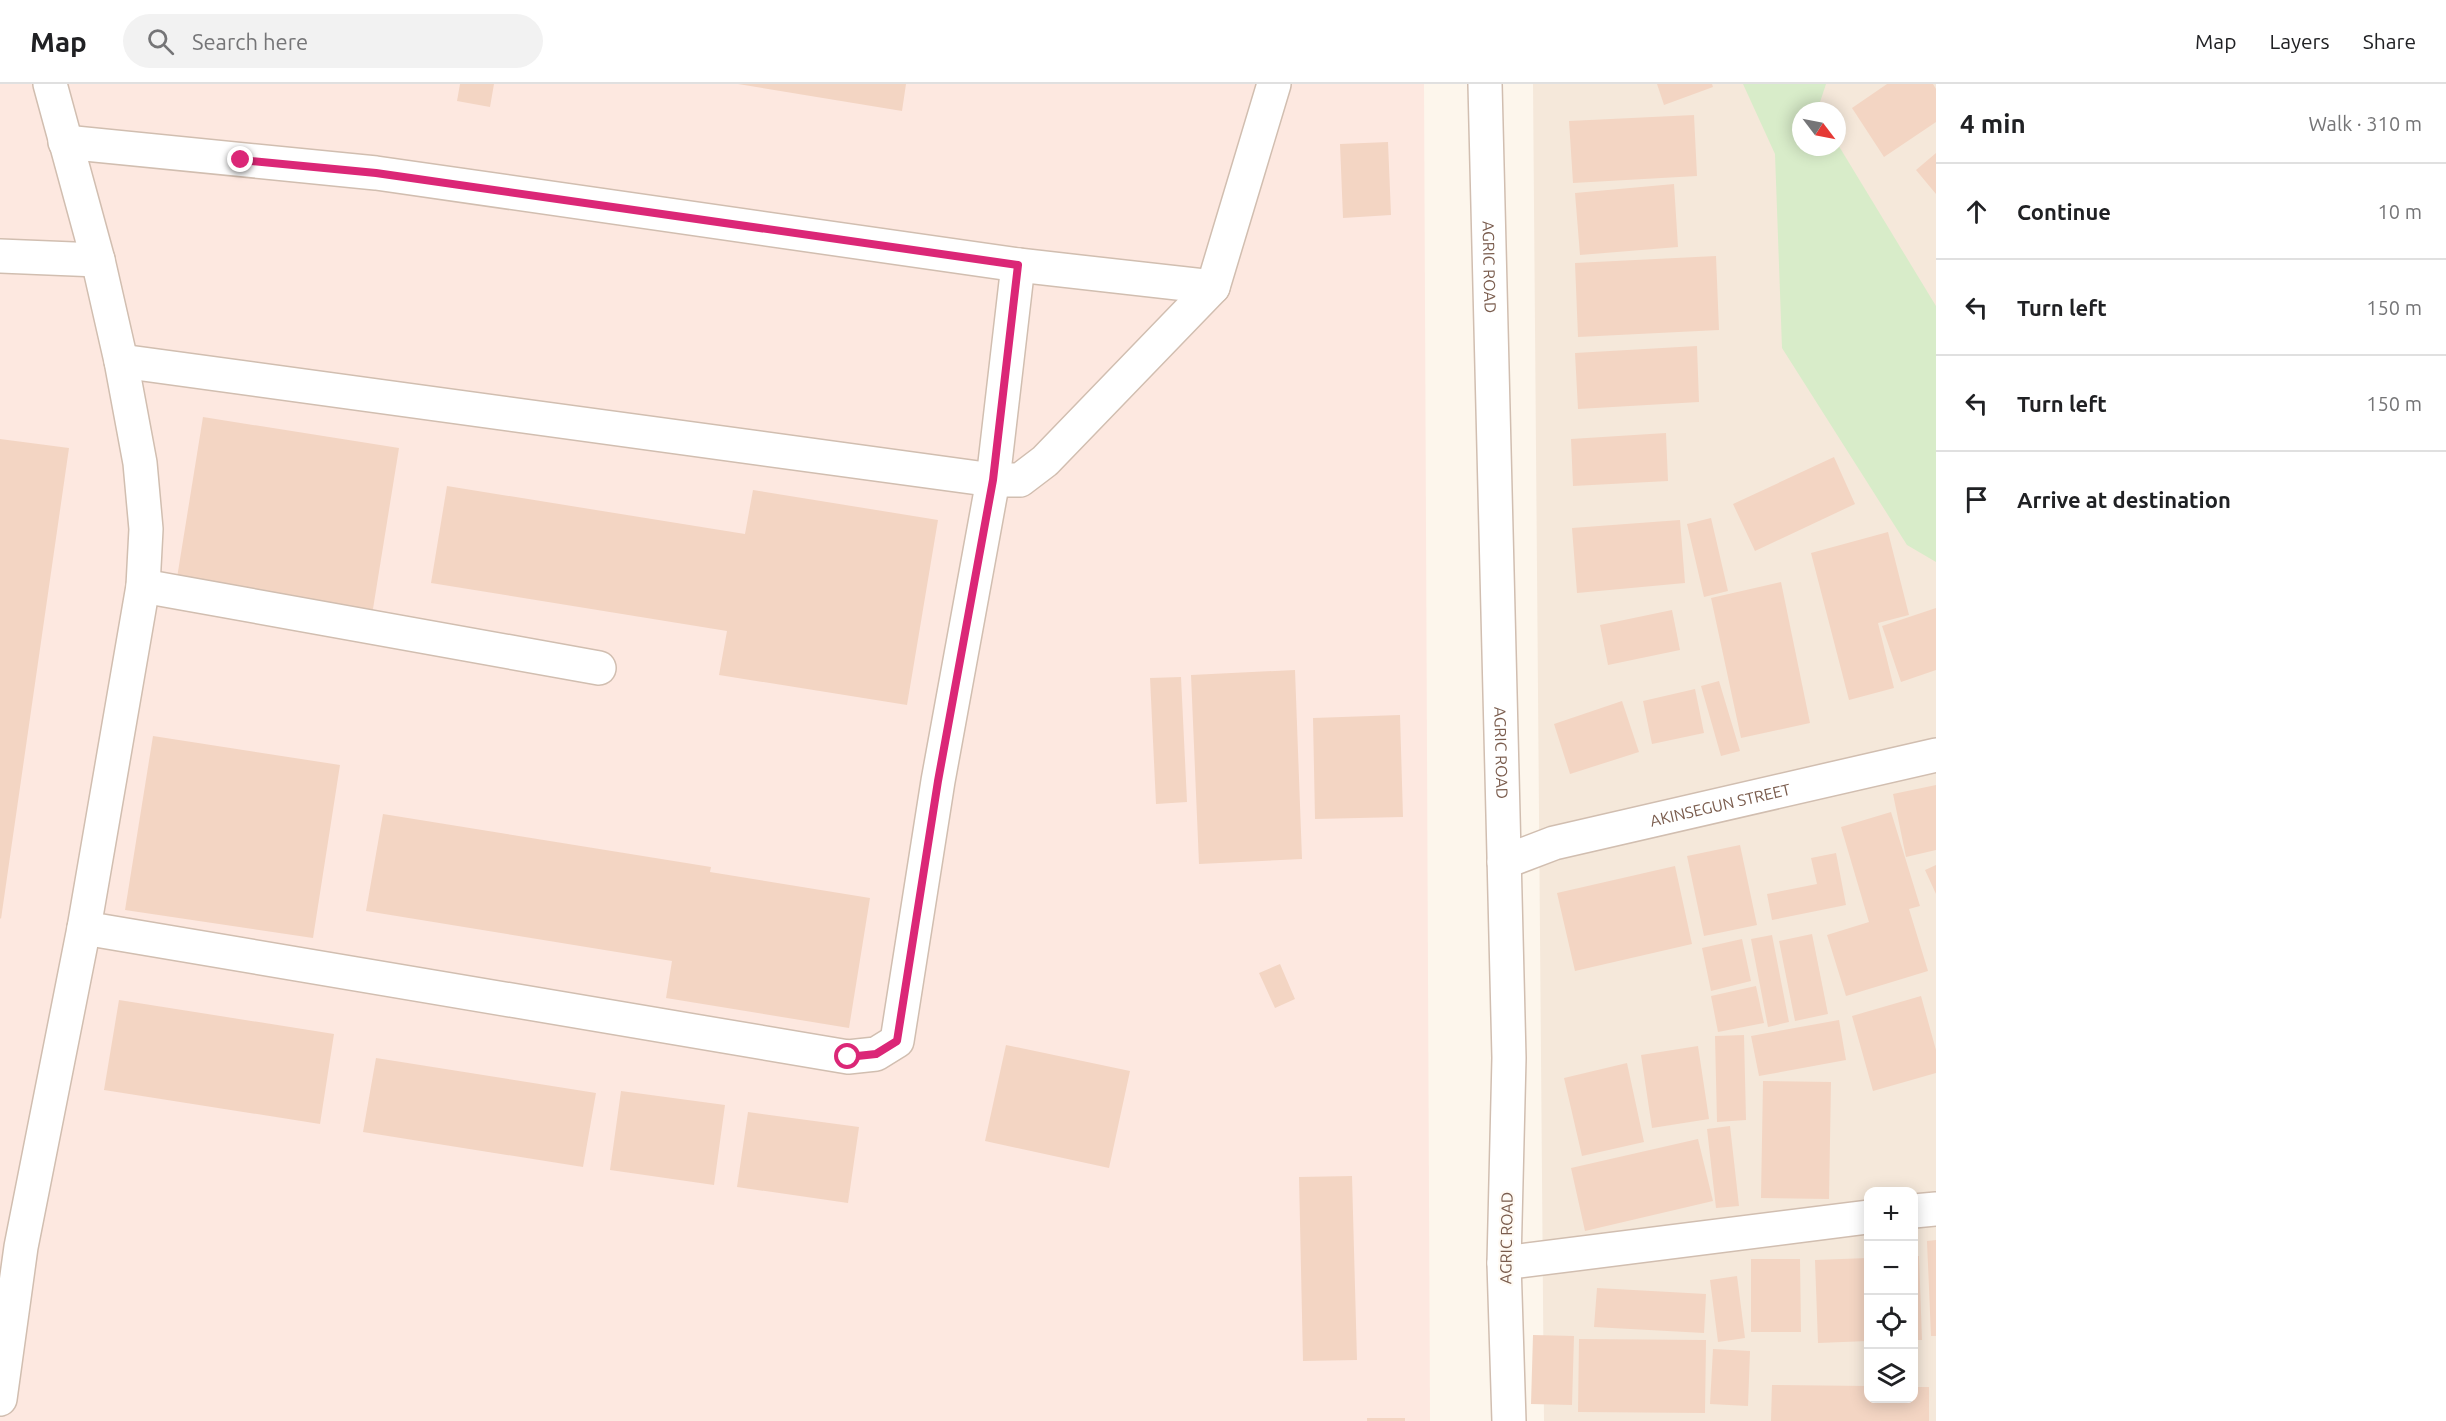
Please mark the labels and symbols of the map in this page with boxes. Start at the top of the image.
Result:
north arrow [1792,102,1846,156]
route end [227,146,253,172]
street label: AGRIC ROAD [1479,221,1500,313]
street label: AGRIC ROAD [1491,706,1512,799]
street label: AKINSEGUN STREET [1648,780,1792,830]
route start [834,1043,860,1069]
street label: AGRIC ROAD [1496,1192,1516,1284]

